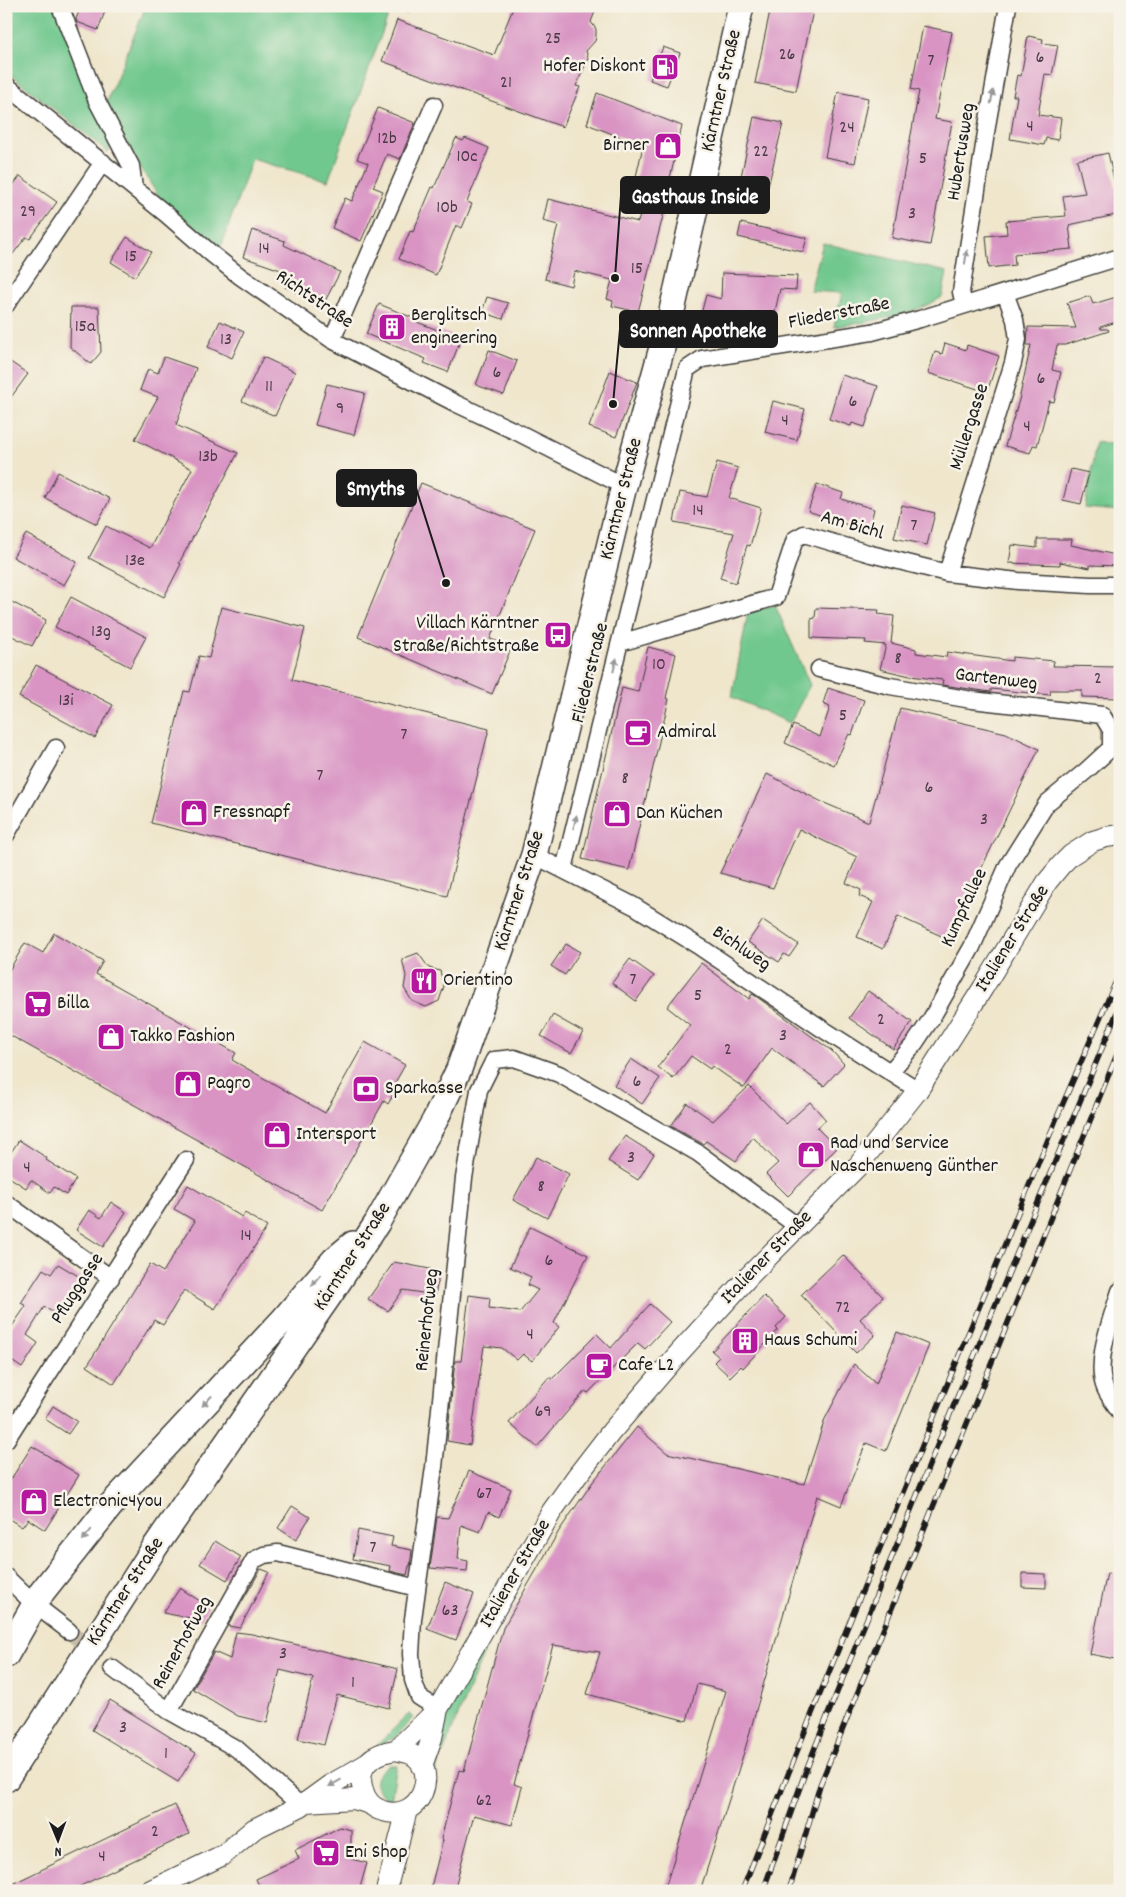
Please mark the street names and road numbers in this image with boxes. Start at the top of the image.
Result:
street label: Kärntner Straße [694,27,750,155]
street label: Hubertusweg [940,101,984,203]
street label: Richtstraße [269,264,359,337]
street label: Fliederstraße [786,290,892,338]
street label: Müllergasse [943,380,997,474]
street label: Kärntner Straße [593,435,651,563]
street label: Am Bichl [817,504,887,548]
street label: Fliederstraße [565,620,617,726]
street label: Gartenweg [953,661,1039,699]
street label: Kärntner Straße [487,827,553,955]
street label: Kumpfallee [934,864,996,952]
street label: Italiener Straße [969,880,1057,998]
street label: Bichlweg [706,919,776,979]
street label: Kärntner Straße [307,1197,399,1317]
street label: Italiener Straße [715,1204,819,1311]
street label: Pfluggasse [44,1248,112,1330]
street label: Reinerhofweg [409,1267,447,1373]
street label: Italiener Straße [473,1514,559,1634]
street label: Kärntner Straße [80,1532,172,1652]
street label: Reinerhofweg [146,1591,220,1695]

